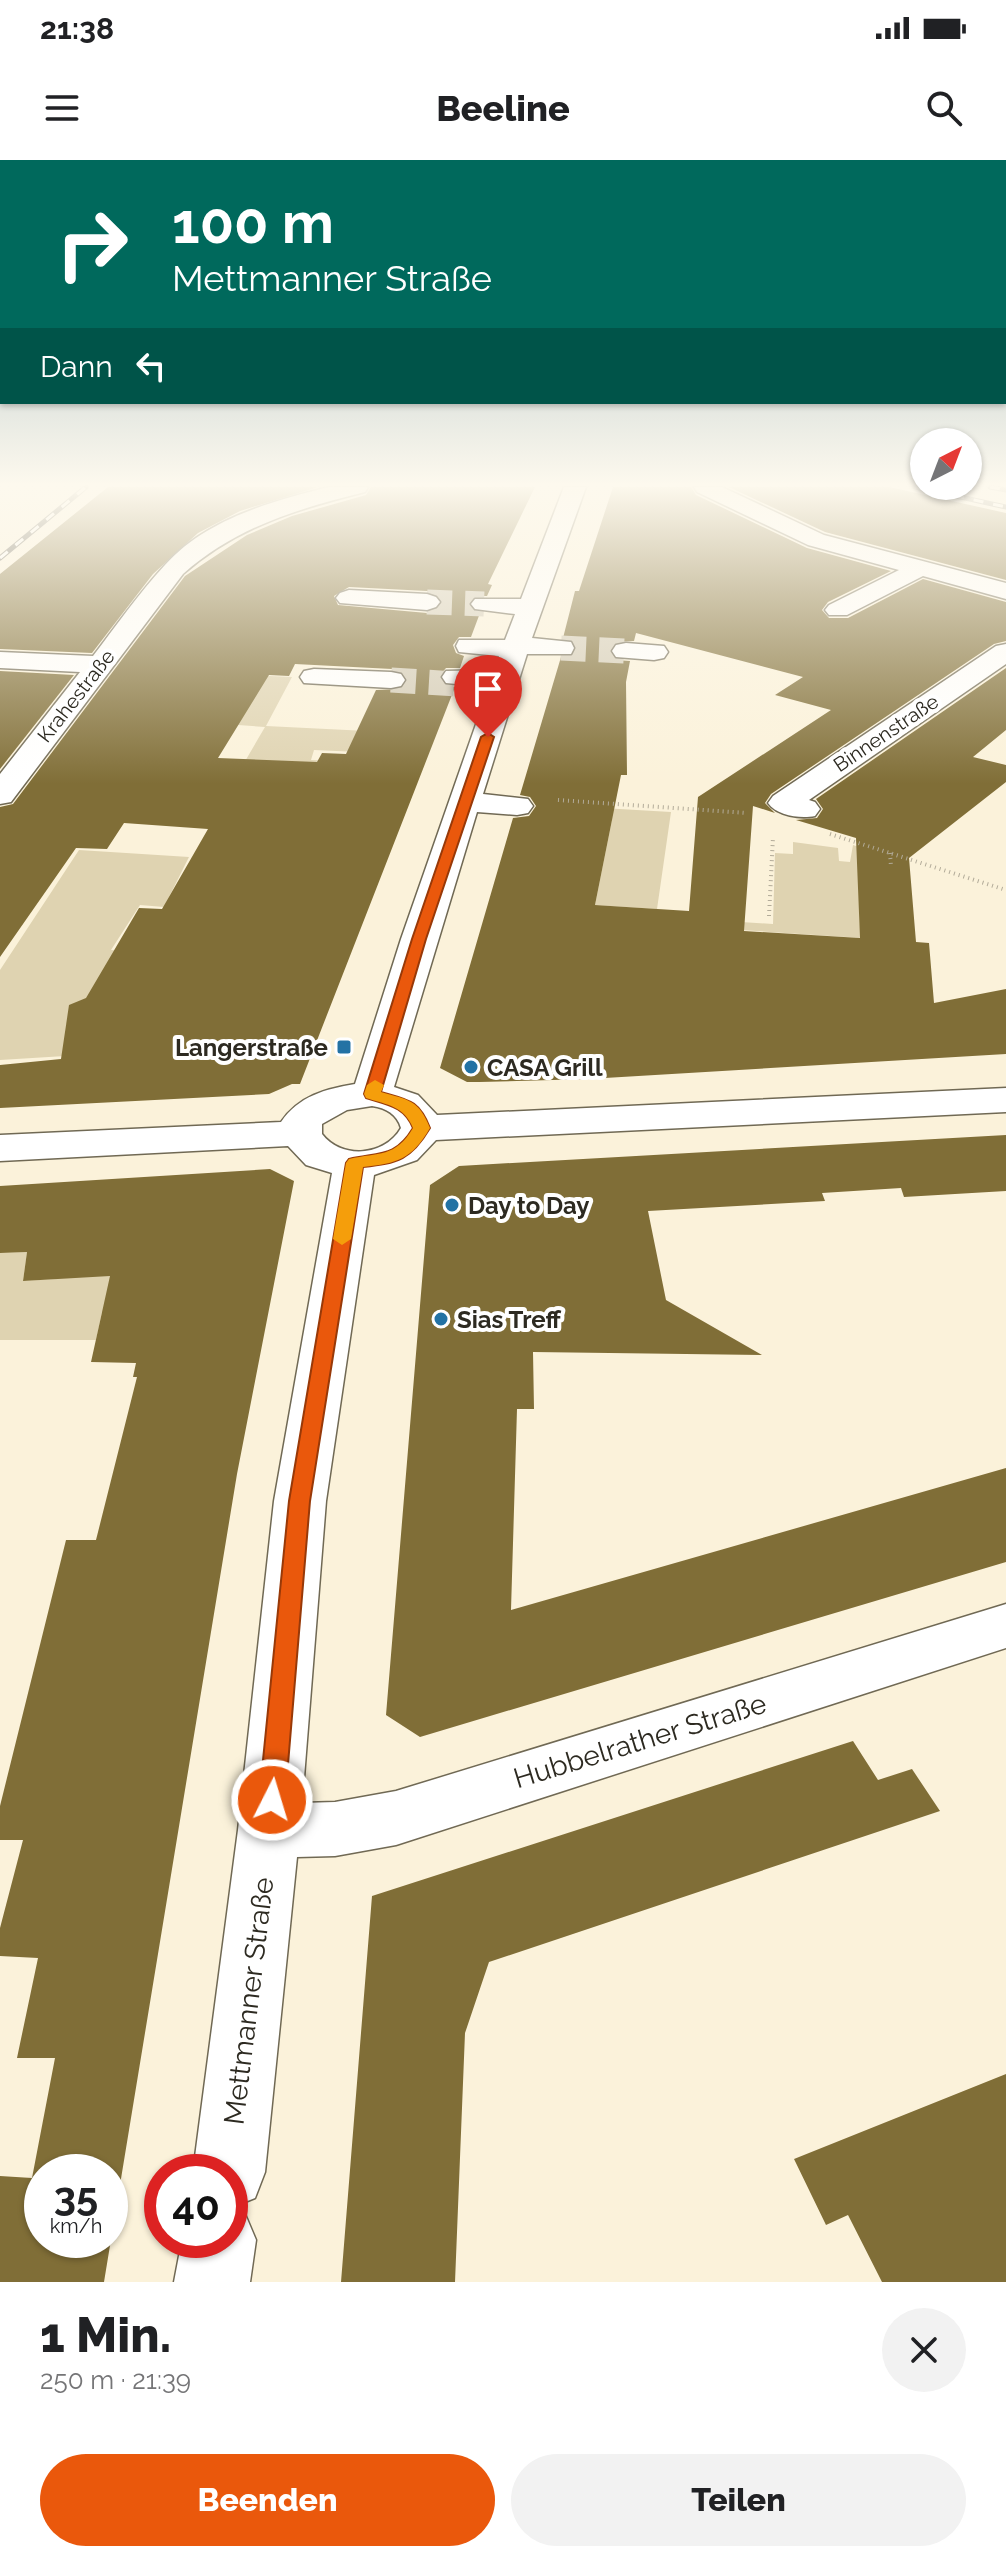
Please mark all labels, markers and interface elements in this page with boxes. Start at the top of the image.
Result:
text: 21:38 [40,11,114,46]
icon: menu [40,86,84,130]
icon: search [922,86,966,130]
text: Beeline [436,87,570,129]
text: 100 m [172,190,334,256]
icon: right [40,192,144,296]
text: Mettmanner Straße [172,257,492,299]
icon: left [129,344,173,388]
text: Dann [40,349,113,384]
north arrow [910,428,982,500]
map controls [910,428,982,500]
street label: Krahestraße [32,645,120,747]
pin [454,655,522,737]
icon: arrive [466,667,510,711]
street label: Binnenstraße [829,689,943,777]
place label: Langerstraße [175,1033,328,1062]
marker: Langerstraße [335,1038,353,1056]
place label: CASA Grill [487,1053,603,1082]
marker: CASA Grill [462,1058,480,1076]
place label: Day to Day [468,1191,590,1220]
marker: Day to Day [443,1196,461,1214]
place label: Sias Treff [457,1305,562,1334]
marker: Sias Treff [432,1310,450,1328]
street label: Hubbelrather Straße [510,1687,770,1795]
position arrow [230,1758,314,1842]
street label: Mettmanner Straße [217,1876,281,2126]
speed limit sign: 40 [144,2154,248,2258]
text: 35 [54,2172,98,2219]
text: km/h [50,2214,102,2238]
text: 1 Min. [40,2307,171,2363]
button: close [882,2308,966,2392]
text: 250 m · 21:39 [40,2365,191,2395]
button: Beenden [40,2454,495,2546]
button: Teilen [511,2454,966,2546]

